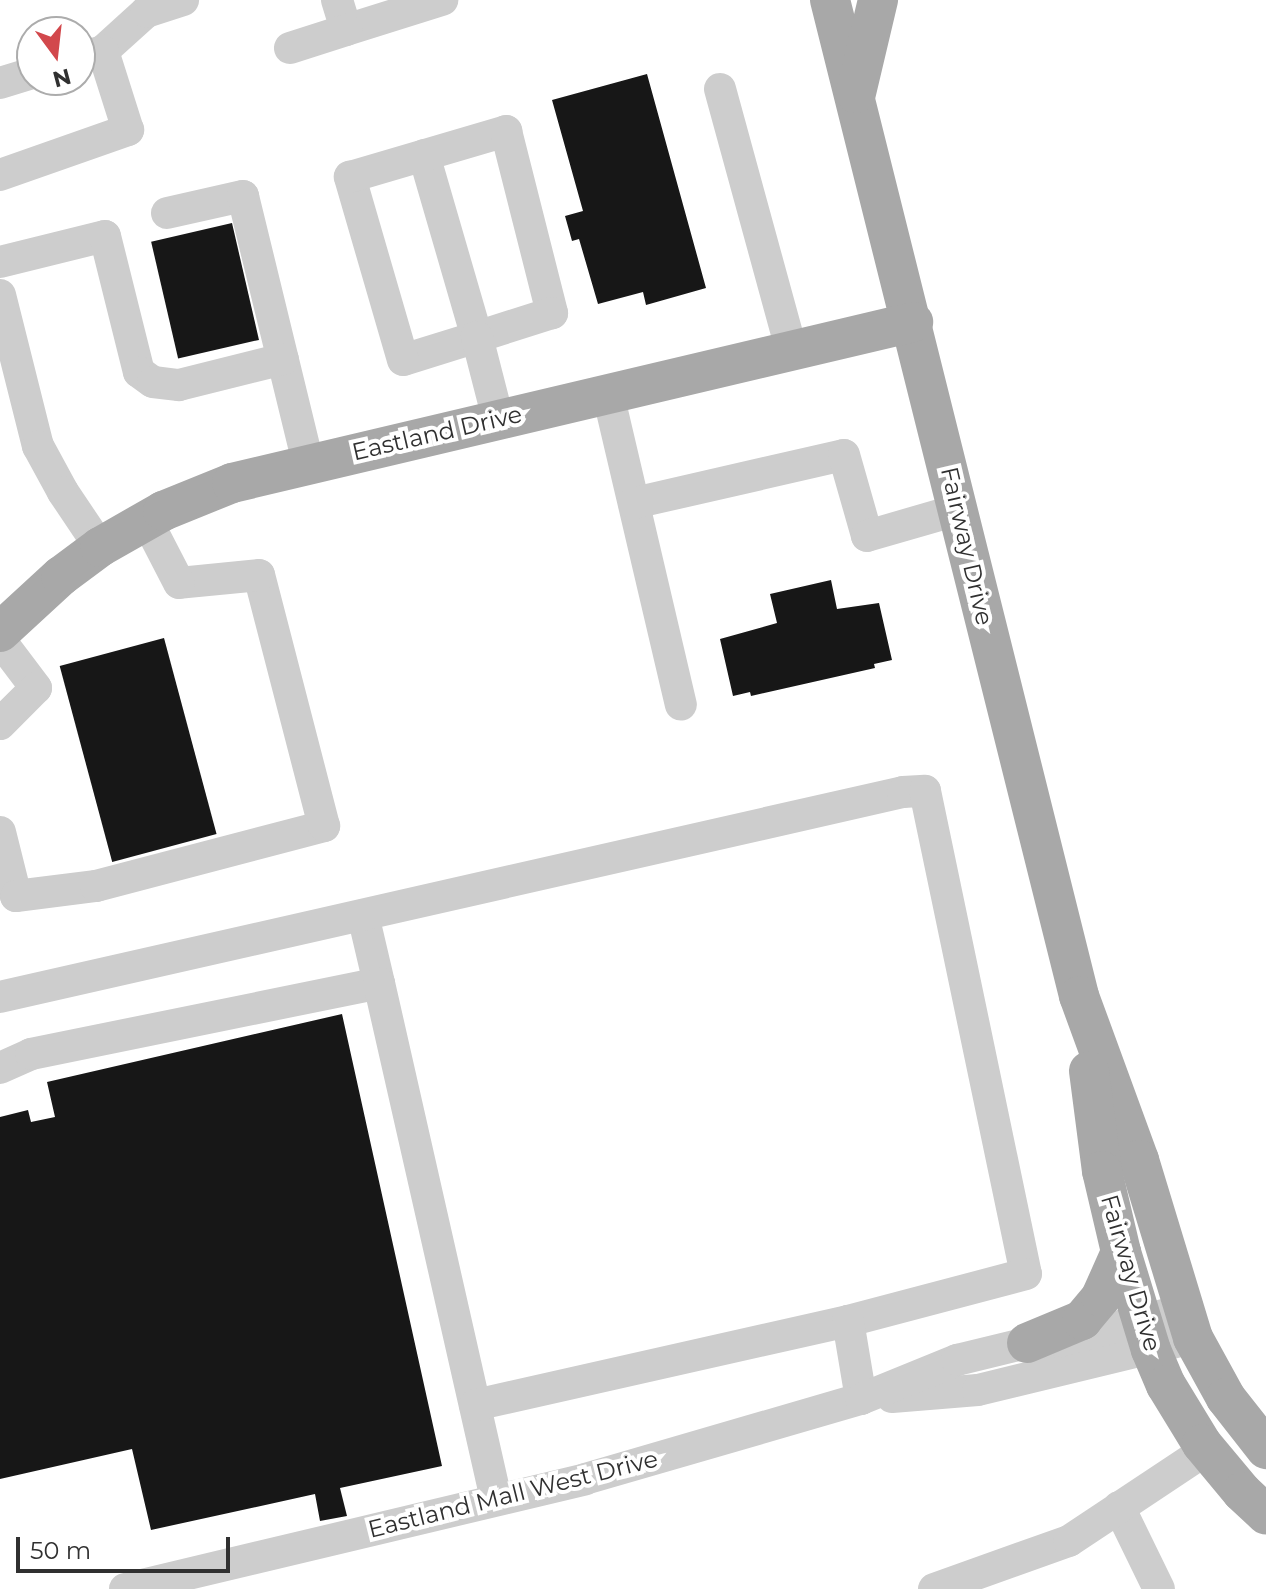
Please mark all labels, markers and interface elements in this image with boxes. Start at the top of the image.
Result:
north arrow [16,16,96,96]
text: N [50,62,74,93]
street label: Eastland Drive [349,399,525,467]
street label: Fairway Drive [935,464,999,628]
street label: Fairway Drive [1095,1191,1167,1355]
street label: Eastland Mall West Drive [365,1444,661,1544]
scale bar [20,1521,234,1571]
text: 50 m [30,1536,91,1565]

